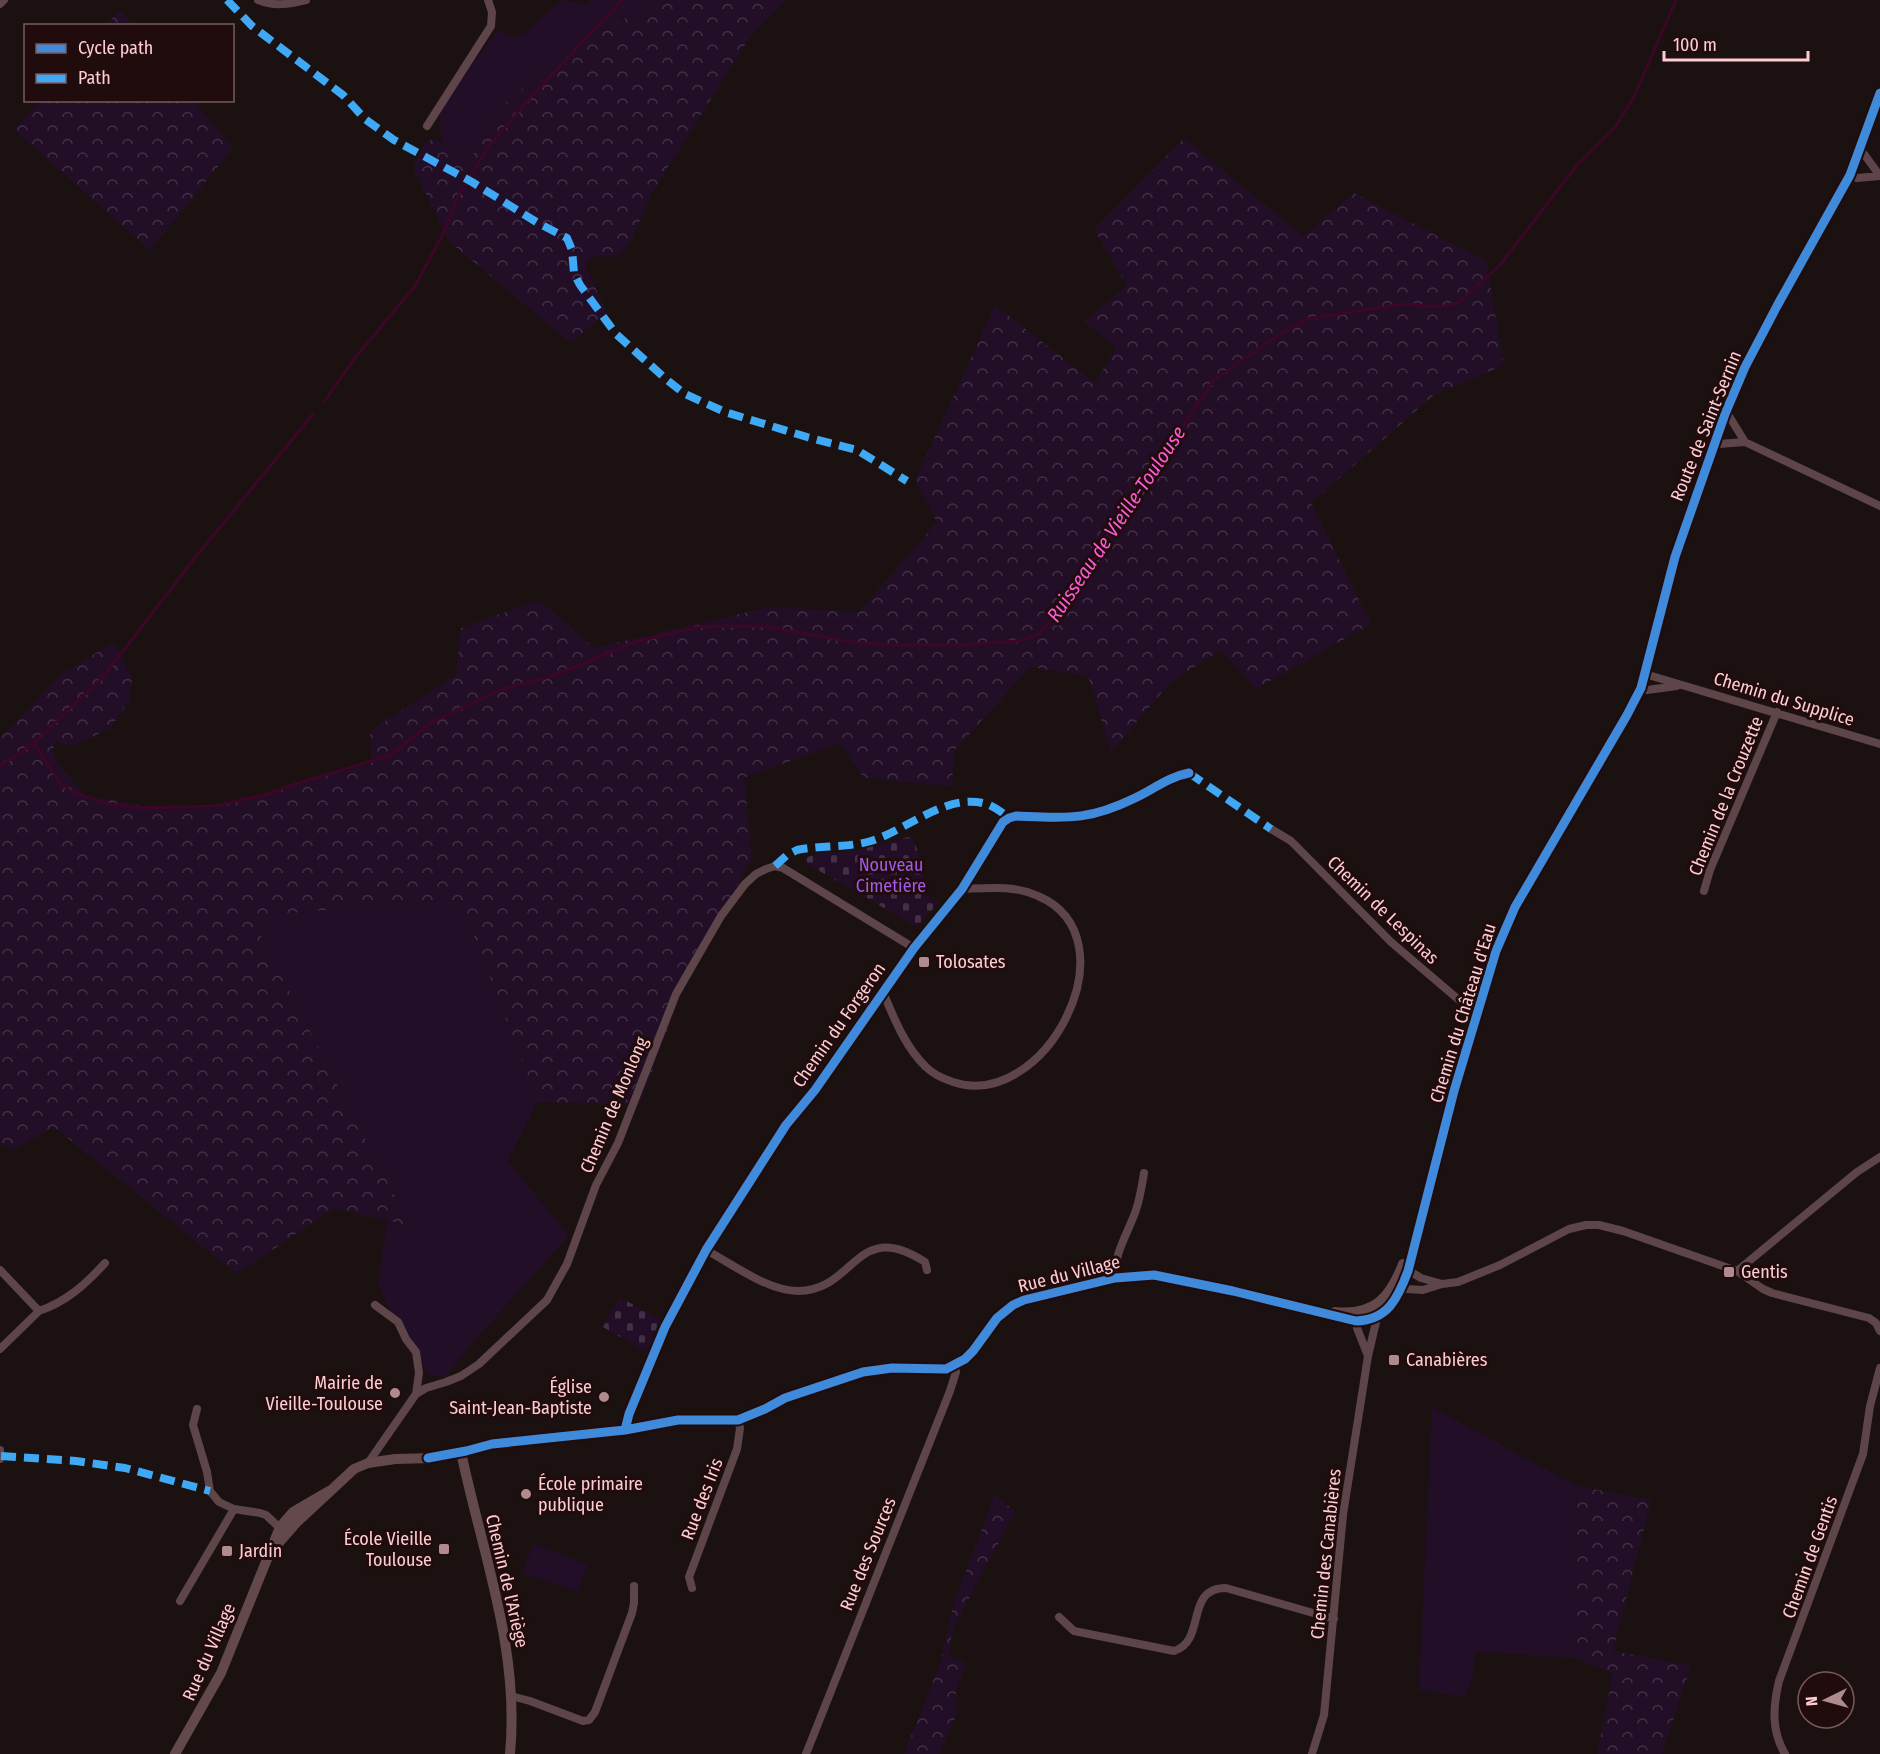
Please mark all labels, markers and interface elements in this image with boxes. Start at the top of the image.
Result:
legend [24,24,234,102]
scale bar [1664,24,1808,62]
text: 100 m [1673,34,1717,56]
text: Cycle path [78,37,153,59]
text: Path [78,67,111,89]
street label: Route de Saint-Sernin [1666,348,1746,504]
water label: Ruisseau de Vieille-Toulouse [1042,421,1191,626]
street label: Chemin du Supplice [1711,667,1857,731]
street label: Chemin de la Crouzette [1684,713,1768,879]
street label: Chemin de Lespinas [1323,851,1443,969]
park label: Nouveau Cimetière [856,854,926,897]
street label: Chemin du Château d'Eau [1425,921,1501,1105]
place label: Tolosates [936,951,1006,973]
marker: Tolosates [917,955,931,969]
street label: Chemin du Forgeron [788,958,890,1092]
street label: Chemin de Monlong [575,1033,653,1177]
street label: Rue du Village [1016,1251,1122,1297]
place label: Gentis [1741,1261,1788,1283]
marker: Gentis [1722,1265,1736,1279]
place label: Canabières [1406,1349,1488,1371]
marker: Canabières [1387,1353,1401,1367]
place label: Mairie de Vieille-Toulouse [265,1372,383,1415]
place label: Église Saint-Jean-Baptiste [449,1375,592,1419]
marker: Mairie de Vieille-Toulouse [388,1386,402,1400]
marker: Église Saint-Jean-Baptiste [597,1390,611,1404]
street label: Rue des Iris [676,1455,728,1543]
street label: Chemin des Canabières [1306,1467,1346,1640]
place label: École primaire publique [538,1472,643,1516]
marker: École primaire publique [519,1487,533,1501]
street label: Chemin de Gentis [1778,1492,1843,1621]
street label: Rue des Sources [835,1494,901,1614]
street label: Chemin de l'Ariège [481,1512,533,1650]
place label: École Vieille Toulouse [344,1527,432,1571]
place label: Jardin [239,1540,282,1562]
marker: École Vieille Toulouse [437,1542,451,1556]
marker: Jardin [220,1544,234,1558]
street label: Rue du Village [178,1600,240,1704]
north arrow [1796,1670,1856,1730]
text: N [1802,1696,1821,1707]

